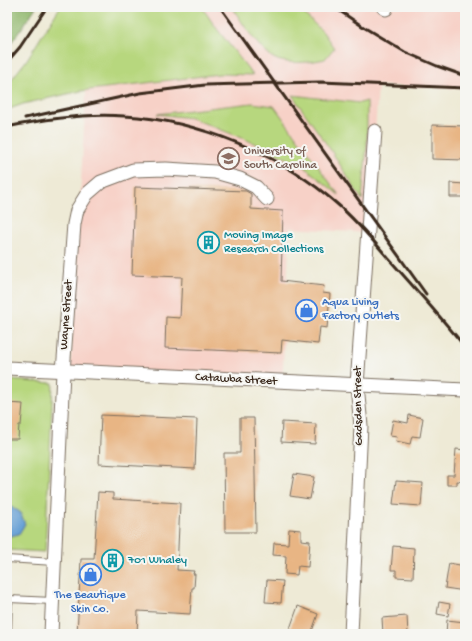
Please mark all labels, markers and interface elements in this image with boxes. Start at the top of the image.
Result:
place label: University of South Carolina [244,145,317,173]
school or university icon: University of South Carolina [215,146,241,172]
place label: Moving Image Research Collections [224,229,324,257]
building icon: Moving Image Research Collections [195,230,221,256]
street label: Wayne Street [58,279,76,350]
place label: Aqua Living Factory Outlets [321,296,399,324]
shop icon: Aqua Living Factory Outlets [294,297,320,323]
street label: Gadsden Street [351,365,367,446]
street label: Catawba Street [195,371,278,389]
building icon: 701 Whaley [100,548,126,574]
place label: 701 Whaley [127,554,187,568]
shop icon: The Beautique Skin Co. [77,562,103,588]
place label: The Beautique Skin Co. [53,589,126,617]

